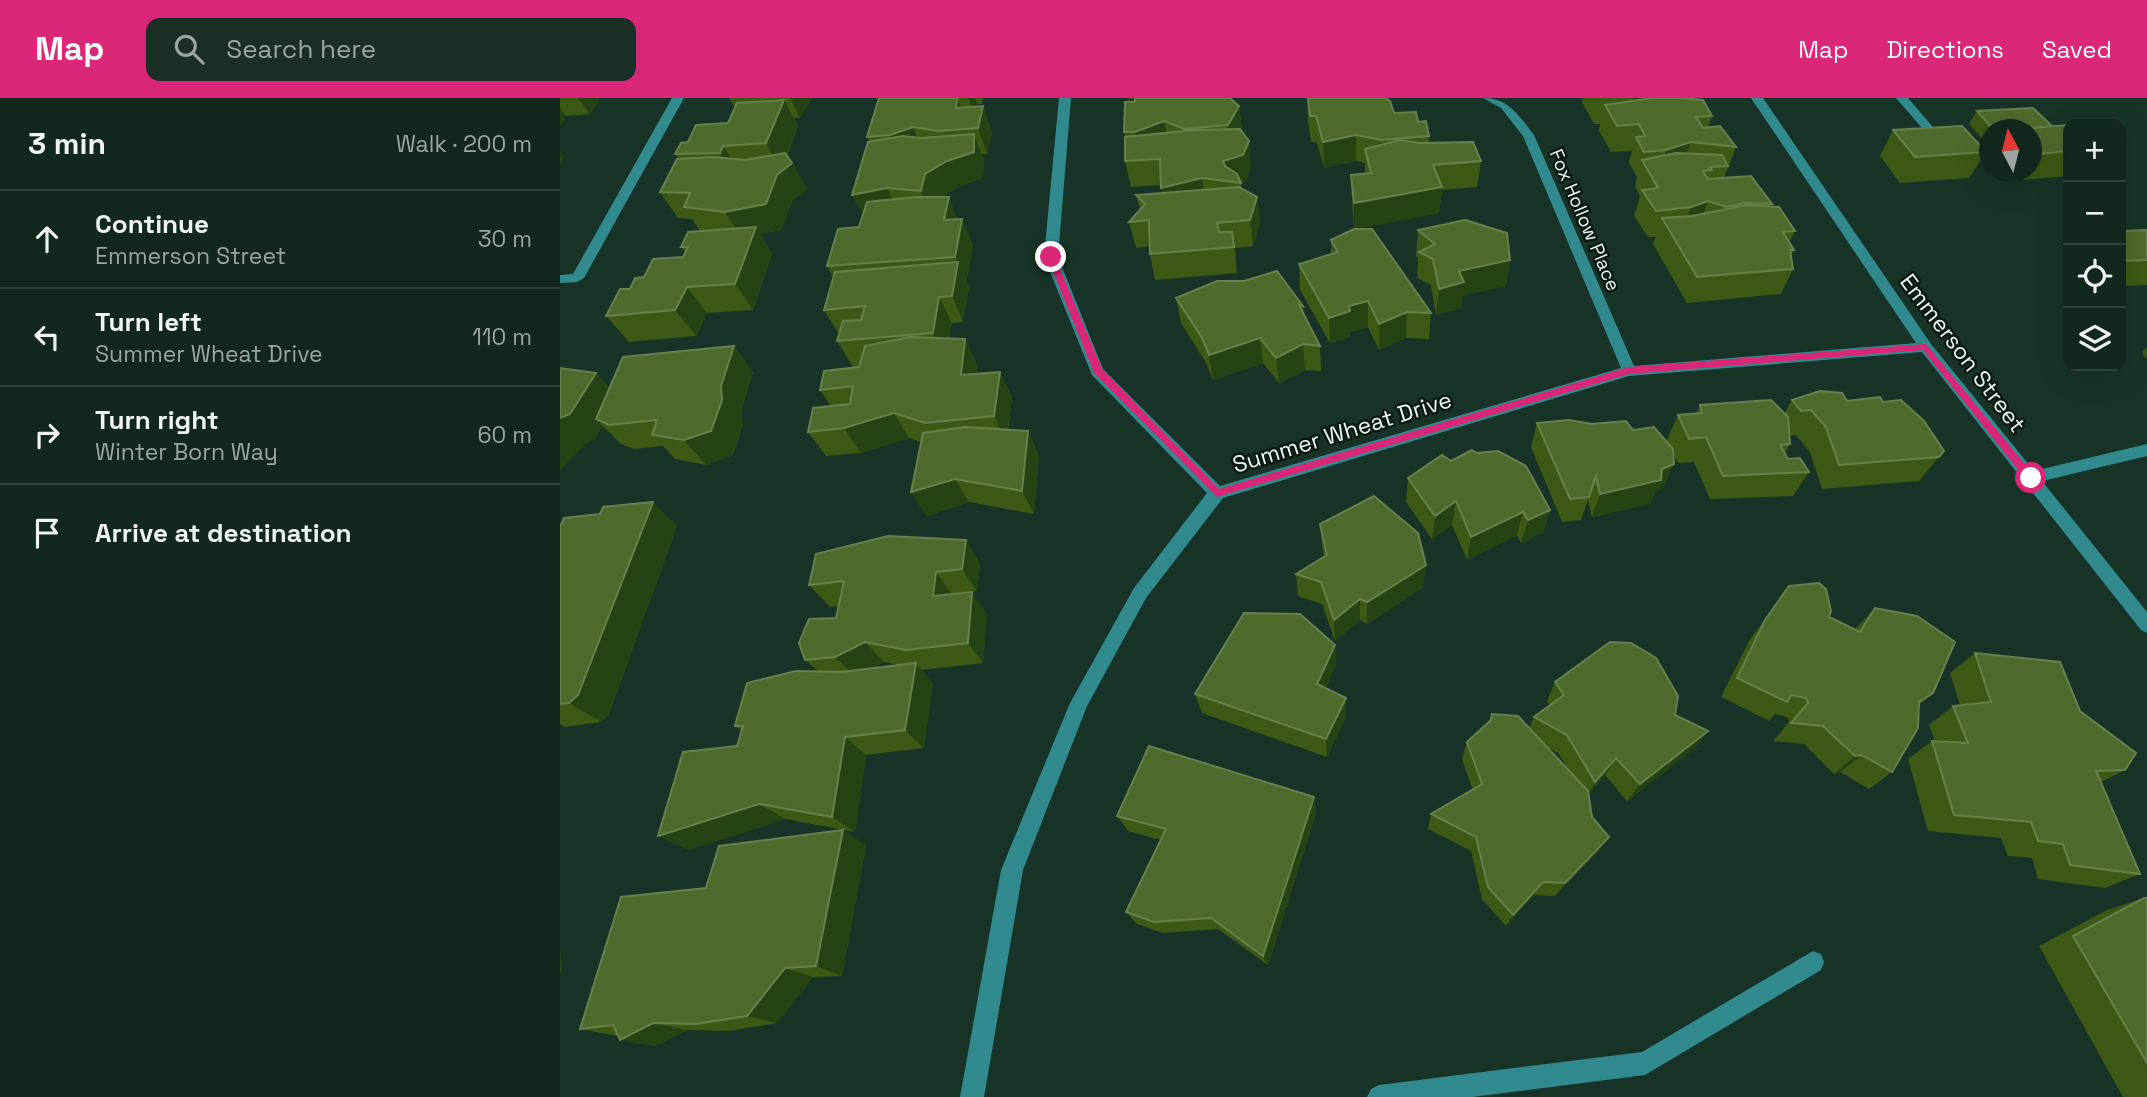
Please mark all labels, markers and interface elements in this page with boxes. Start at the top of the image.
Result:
search box [146,18,636,81]
text: Map [35,28,104,70]
icon: search [170,30,208,68]
text: Search here [226,32,376,66]
text: Map [1798,34,1848,65]
text: Directions [1886,34,2004,65]
text: Saved [2042,34,2112,65]
north arrow [1979,119,2042,182]
map controls [2063,119,2126,371]
button: + [2063,119,2126,182]
text: 3 min [28,124,106,163]
text: Walk · 200 m [396,129,532,159]
street label: Fox Hollow Place [1544,145,1626,295]
button: − [2063,182,2126,245]
text: Continue [95,207,209,241]
icon: ahead [28,220,66,258]
text: 30 m [478,224,532,254]
text: Emmerson Street [95,241,286,271]
route end [1035,241,1066,272]
button: locate [2063,245,2126,308]
street label: Emmerson Street [1893,268,2033,438]
text: Turn left [95,305,202,339]
button: layers [2063,308,2126,371]
icon: left [28,318,66,356]
text: 110 m [472,322,532,352]
text: Summer Wheat Drive [95,339,323,369]
street label: Summer Wheat Drive [1229,384,1455,480]
text: Turn right [95,403,219,437]
icon: right [28,416,66,454]
text: 60 m [477,420,532,450]
text: Winter Born Way [95,437,278,467]
route start [2015,462,2046,493]
icon: arrive [28,514,66,552]
text: Arrive at destination [95,516,352,550]

